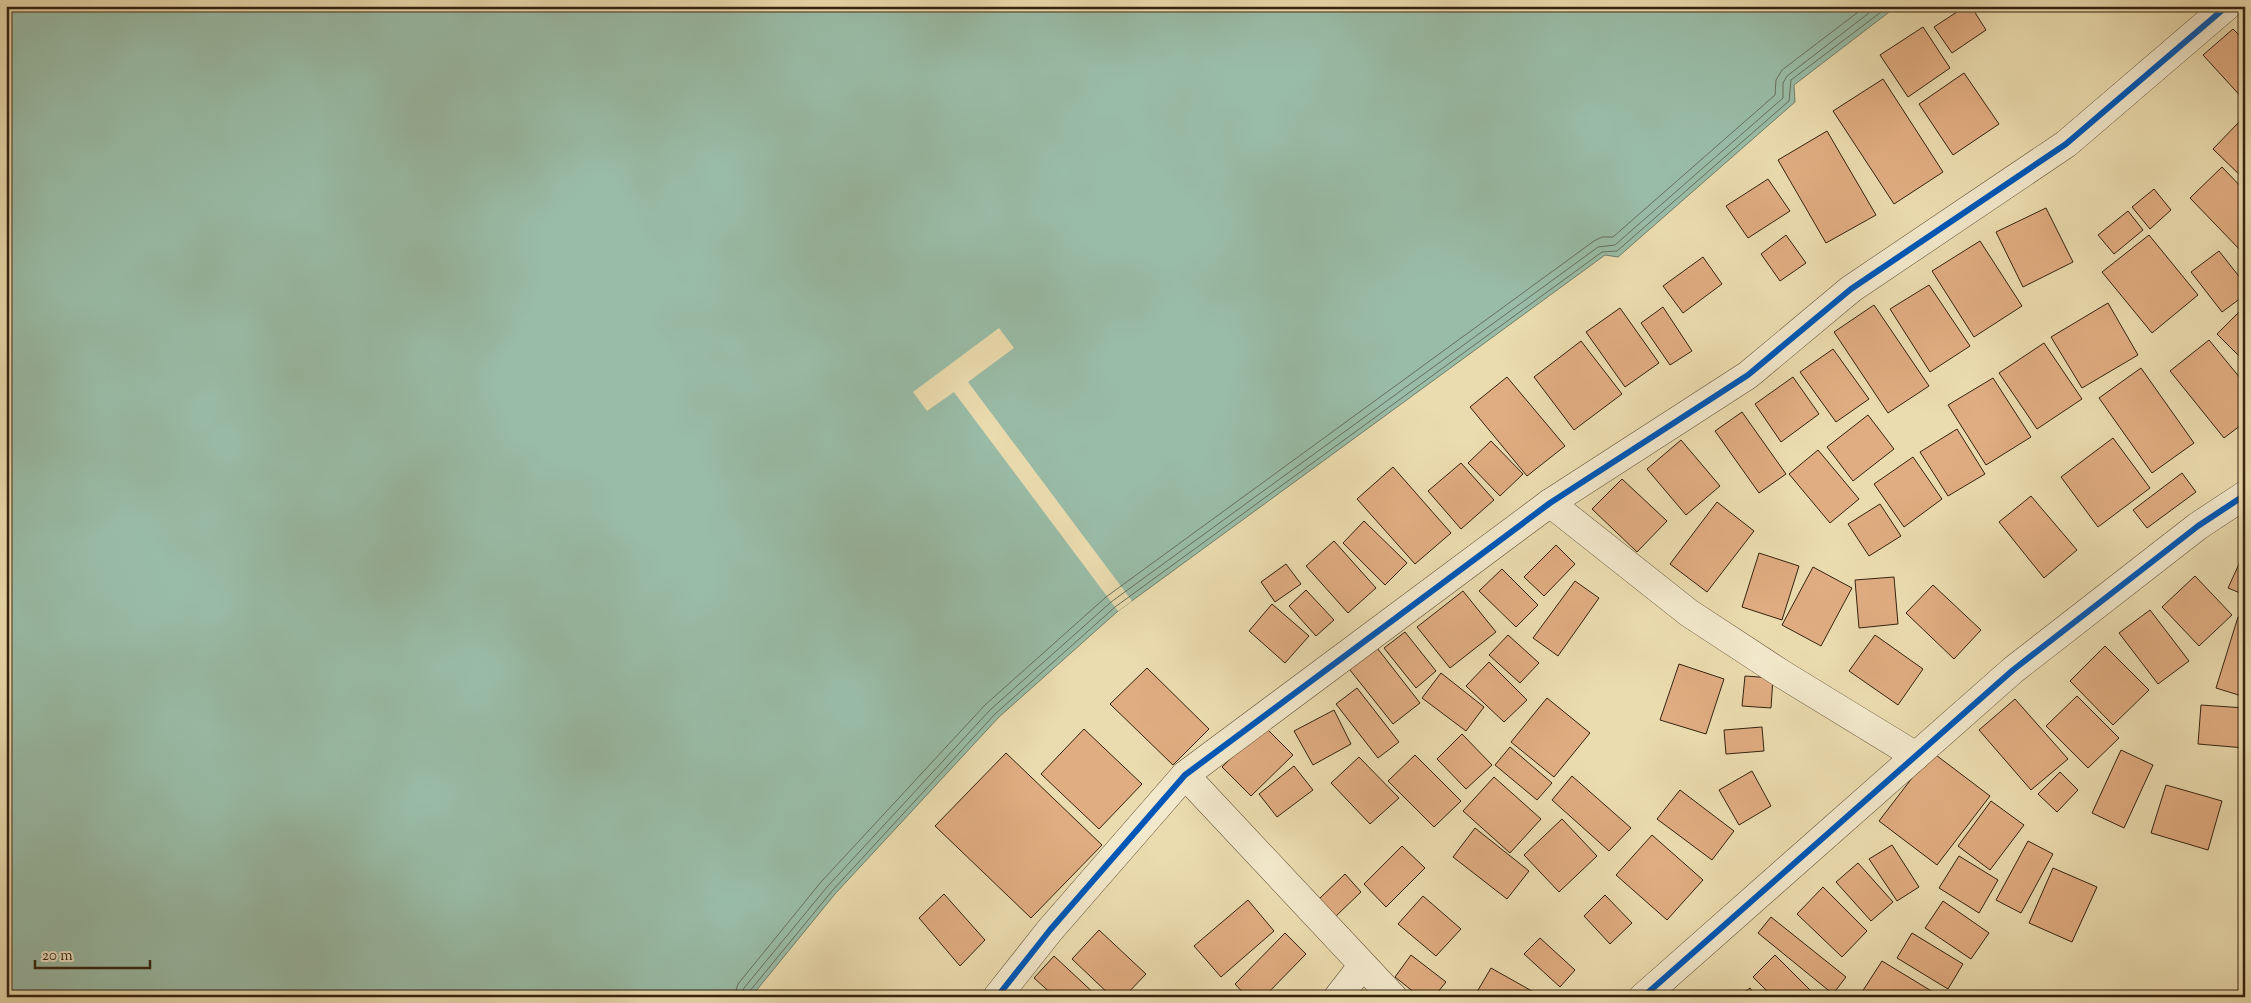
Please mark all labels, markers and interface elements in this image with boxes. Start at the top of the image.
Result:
scale bar [35,938,150,970]
text: 20 m [42,946,73,967]

